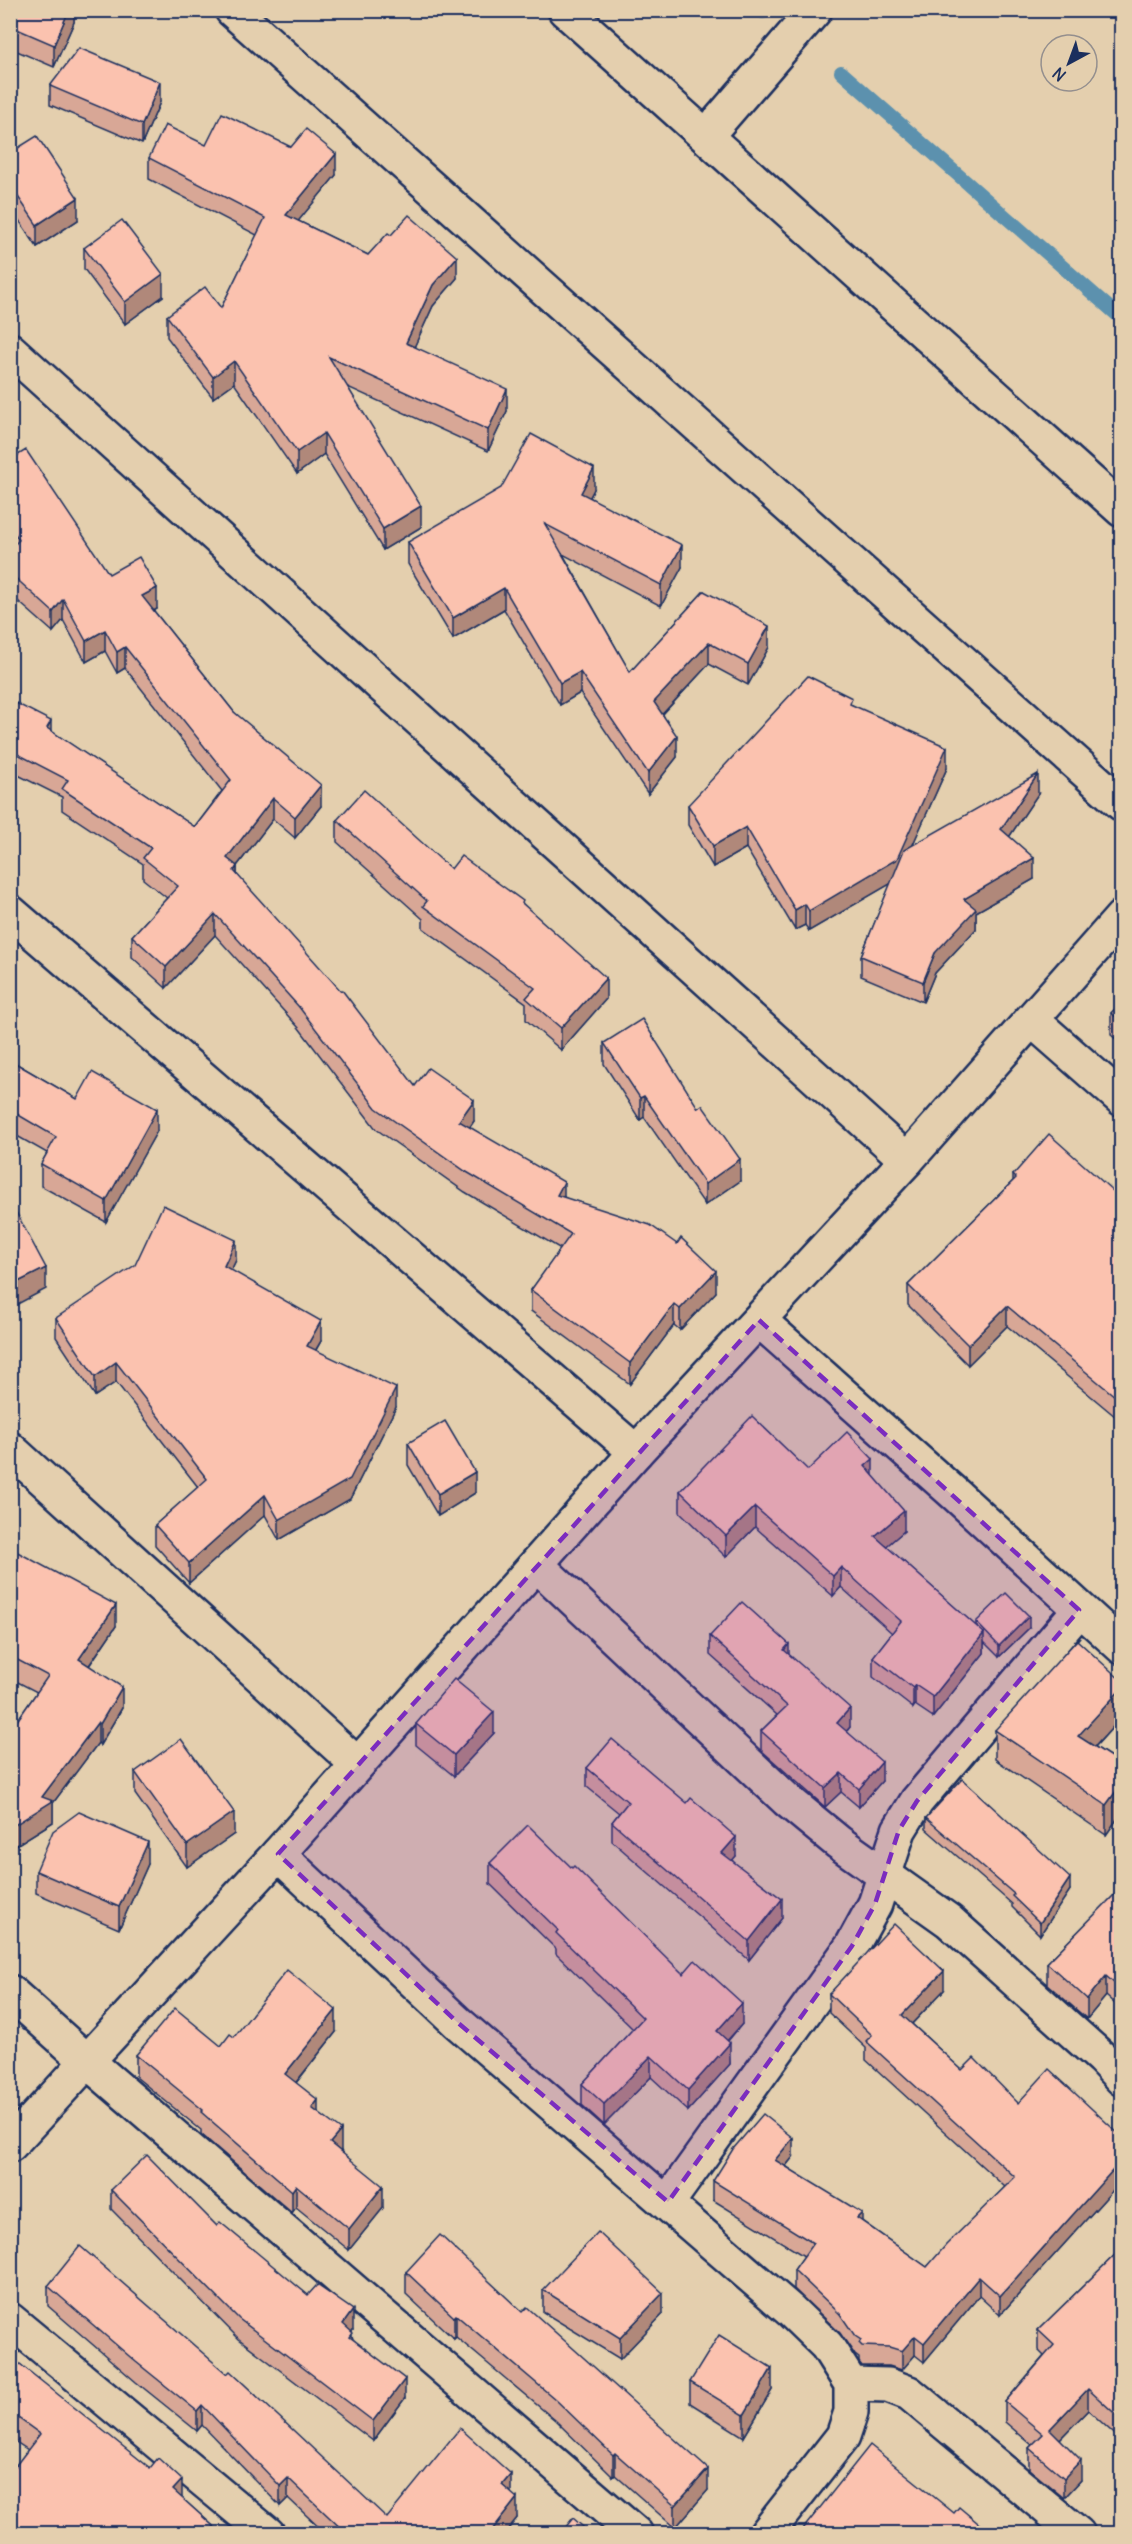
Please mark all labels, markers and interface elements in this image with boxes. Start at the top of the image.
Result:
north arrow [1039,33,1099,93]
text: N [1048,63,1070,85]

